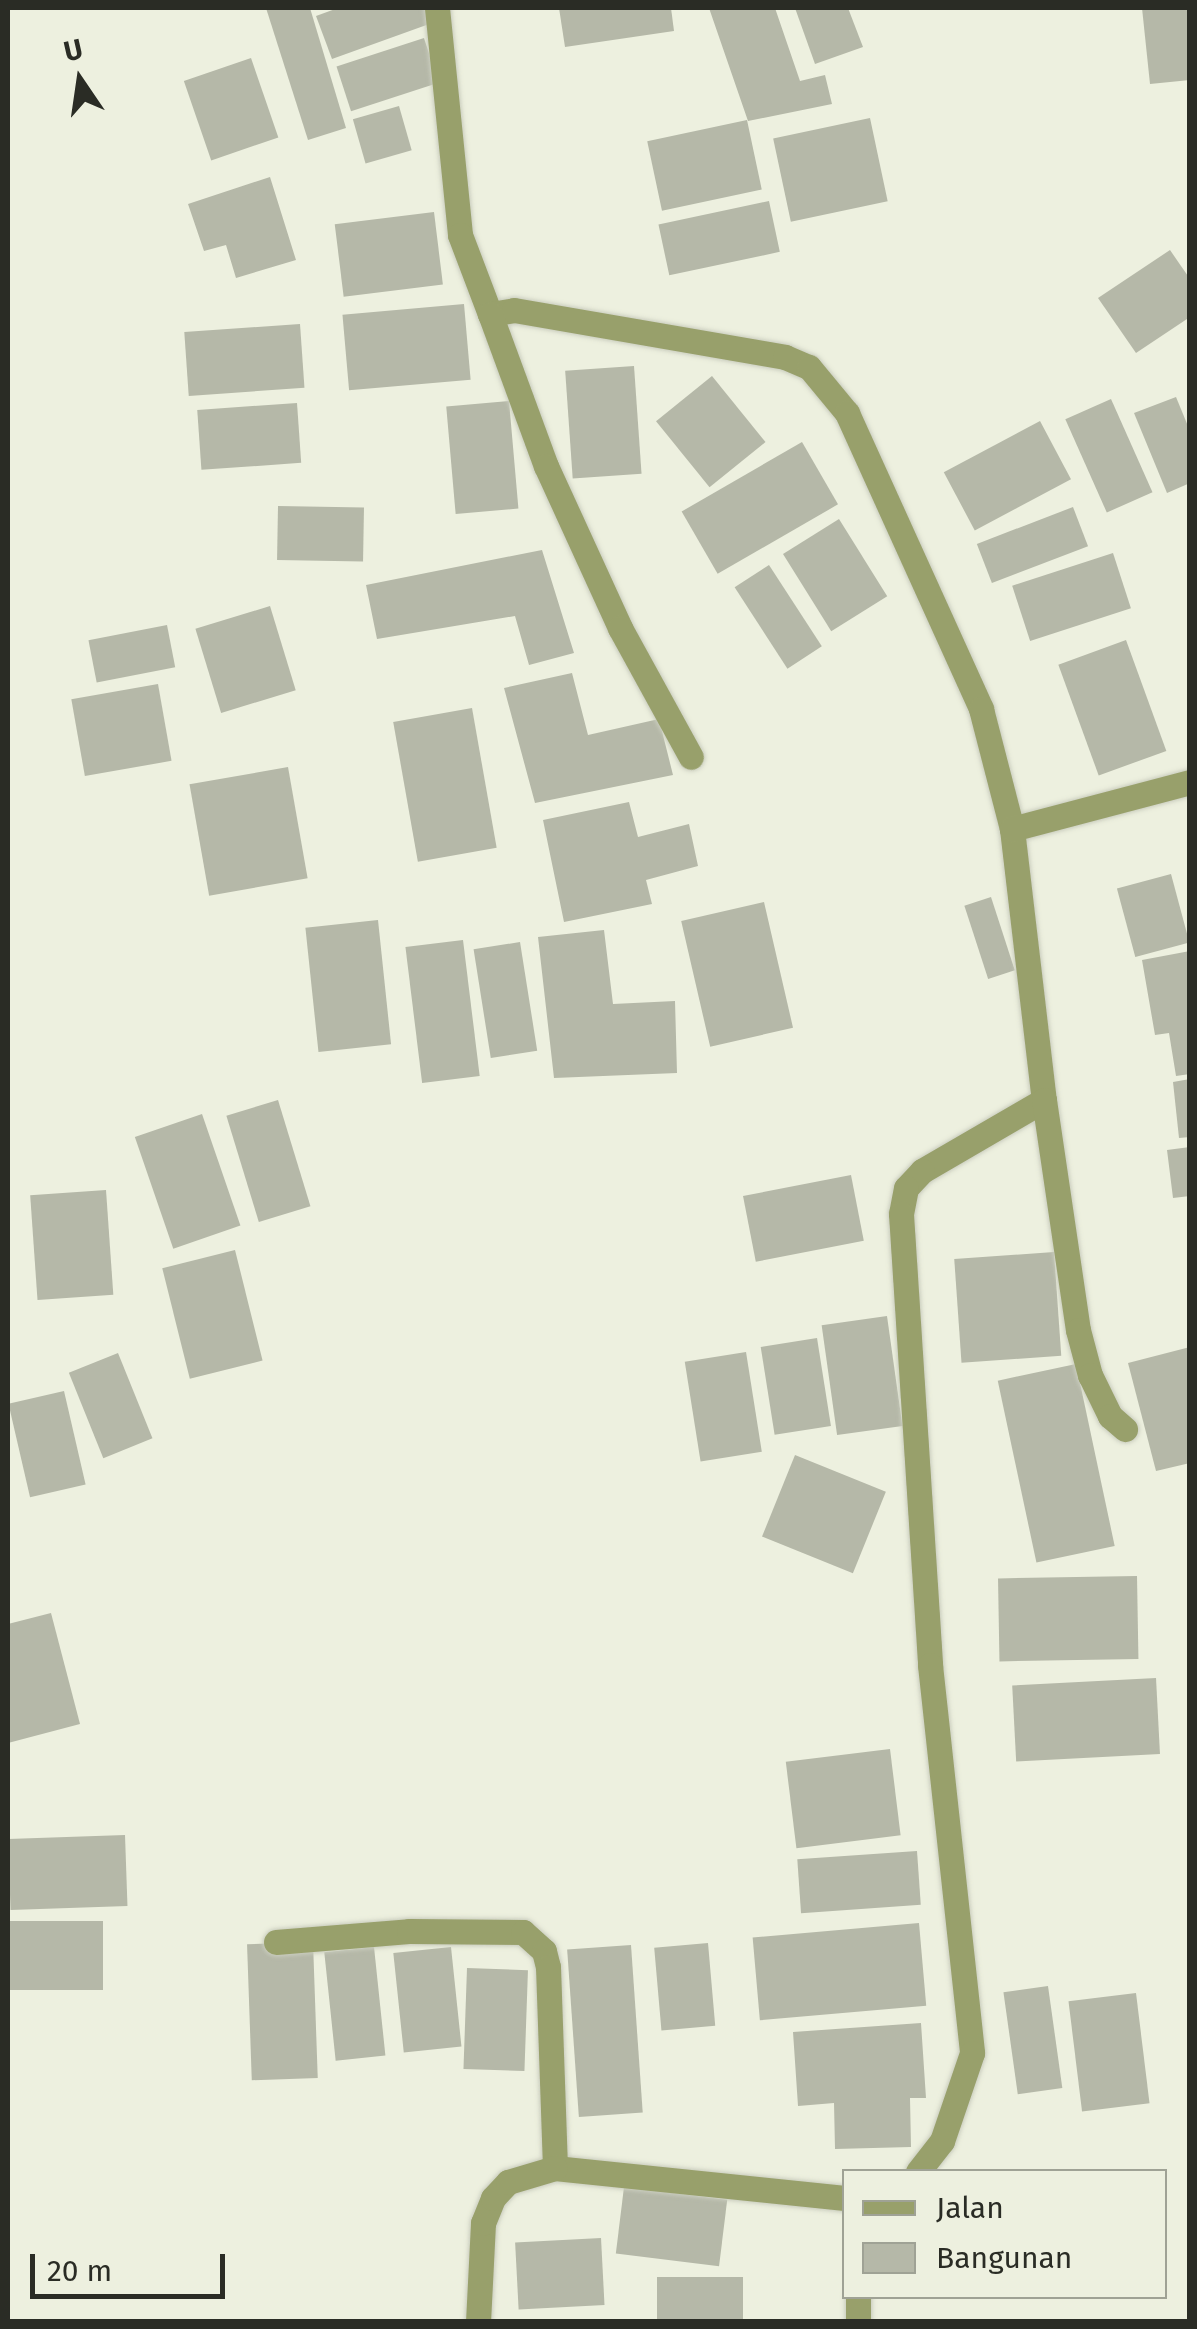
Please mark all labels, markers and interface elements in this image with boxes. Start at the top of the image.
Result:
north arrow [30,30,130,130]
text: U [61,32,86,68]
legend [842,2169,1167,2299]
text: Jalan [936,2190,1004,2226]
scale bar [35,2234,230,2296]
text: Bangunan [936,2240,1072,2276]
text: 20 m [47,2253,112,2289]

